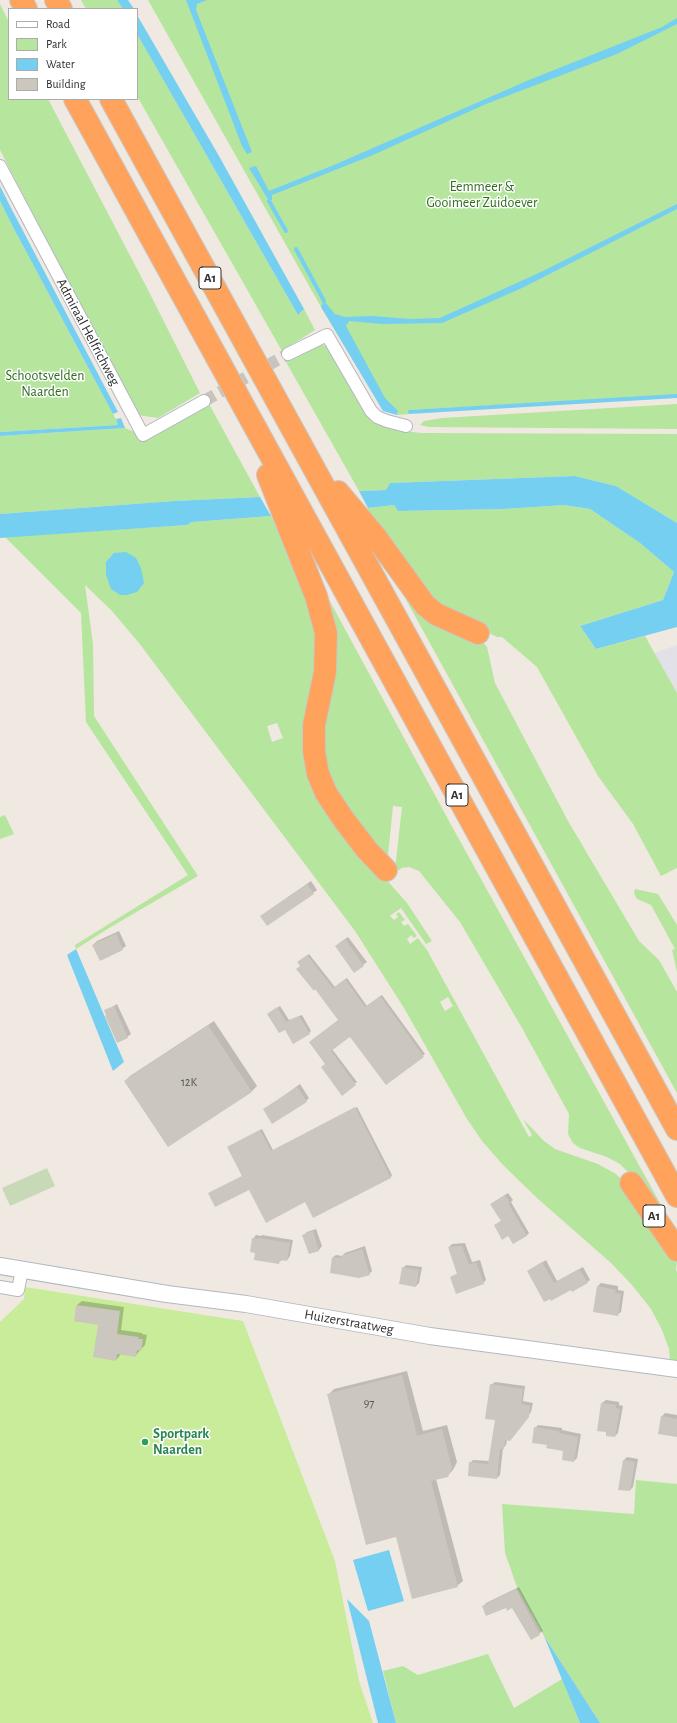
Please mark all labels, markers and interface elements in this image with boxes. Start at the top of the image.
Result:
legend [8,8,138,100]
text: Road [46,18,70,30]
text: Park [46,38,67,50]
text: Water [46,58,75,70]
text: Building [46,78,86,90]
park label: Eemmeer & Gooimeer Zuidoever [426,179,538,212]
road number: A1 [199,267,221,289]
street label: Admiraal Helfrichweg [53,276,123,388]
park label: Schootsvelden Naarden [6,368,84,400]
road number: A1 [446,784,468,806]
house number: 12K [181,1075,197,1089]
road number: A1 [643,1205,665,1227]
street label: Huizerstraatweg [303,1306,395,1338]
house number: 97 [364,1396,374,1410]
place label: Sportpark Naarden [153,1426,209,1458]
marker: Sportpark Naarden [140,1437,150,1447]

